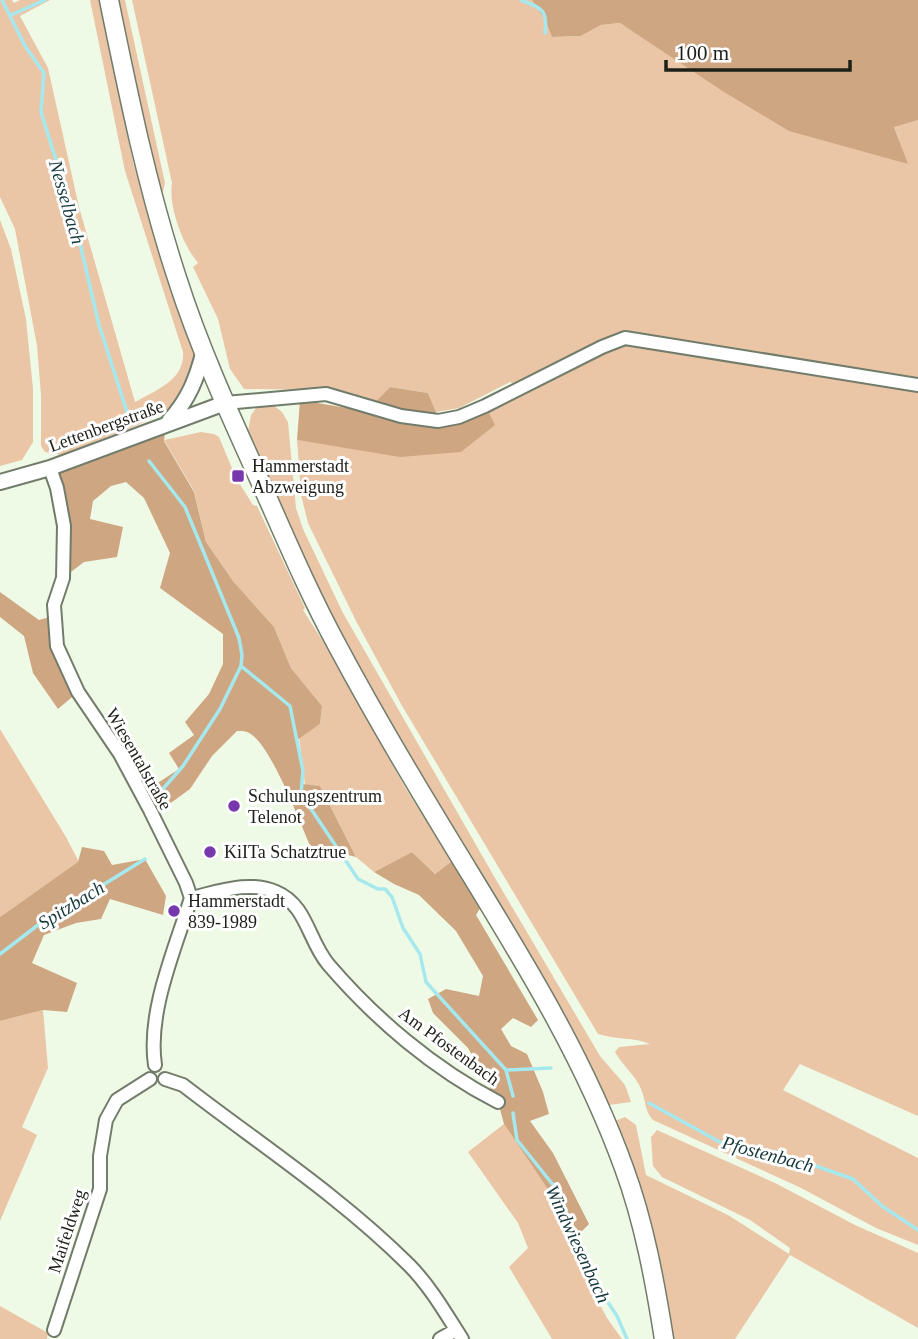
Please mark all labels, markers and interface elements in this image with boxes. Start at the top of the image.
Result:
scale bar [666,28,850,72]
text: 100 m [676,41,729,65]
water label: Nesselbach [45,157,89,246]
street label: Lettenbergstraße [46,396,166,456]
place label: Hammerstadt Abzweigung [252,456,349,497]
marker: Hammerstadt Abzweigung [230,468,246,484]
street label: Wiesentalstraße [102,705,176,813]
place label: Schulungszentrum Telenot [248,786,382,827]
marker: Schulungszentrum Telenot [226,798,242,814]
place label: KiITa Schatztrue [224,842,346,862]
marker: KiITa Schatztrue [202,844,218,860]
water label: Spitzbach [34,877,108,933]
place label: Hammerstadt 839-1989 [188,891,285,932]
marker: Hammerstadt 839-1989 [166,903,182,919]
street label: Am Pfostenbach [395,1003,503,1089]
water label: Pfostenbach [719,1131,816,1176]
water label: Windwiesenbach [541,1182,615,1306]
street label: Maifeldweg [44,1187,90,1275]

